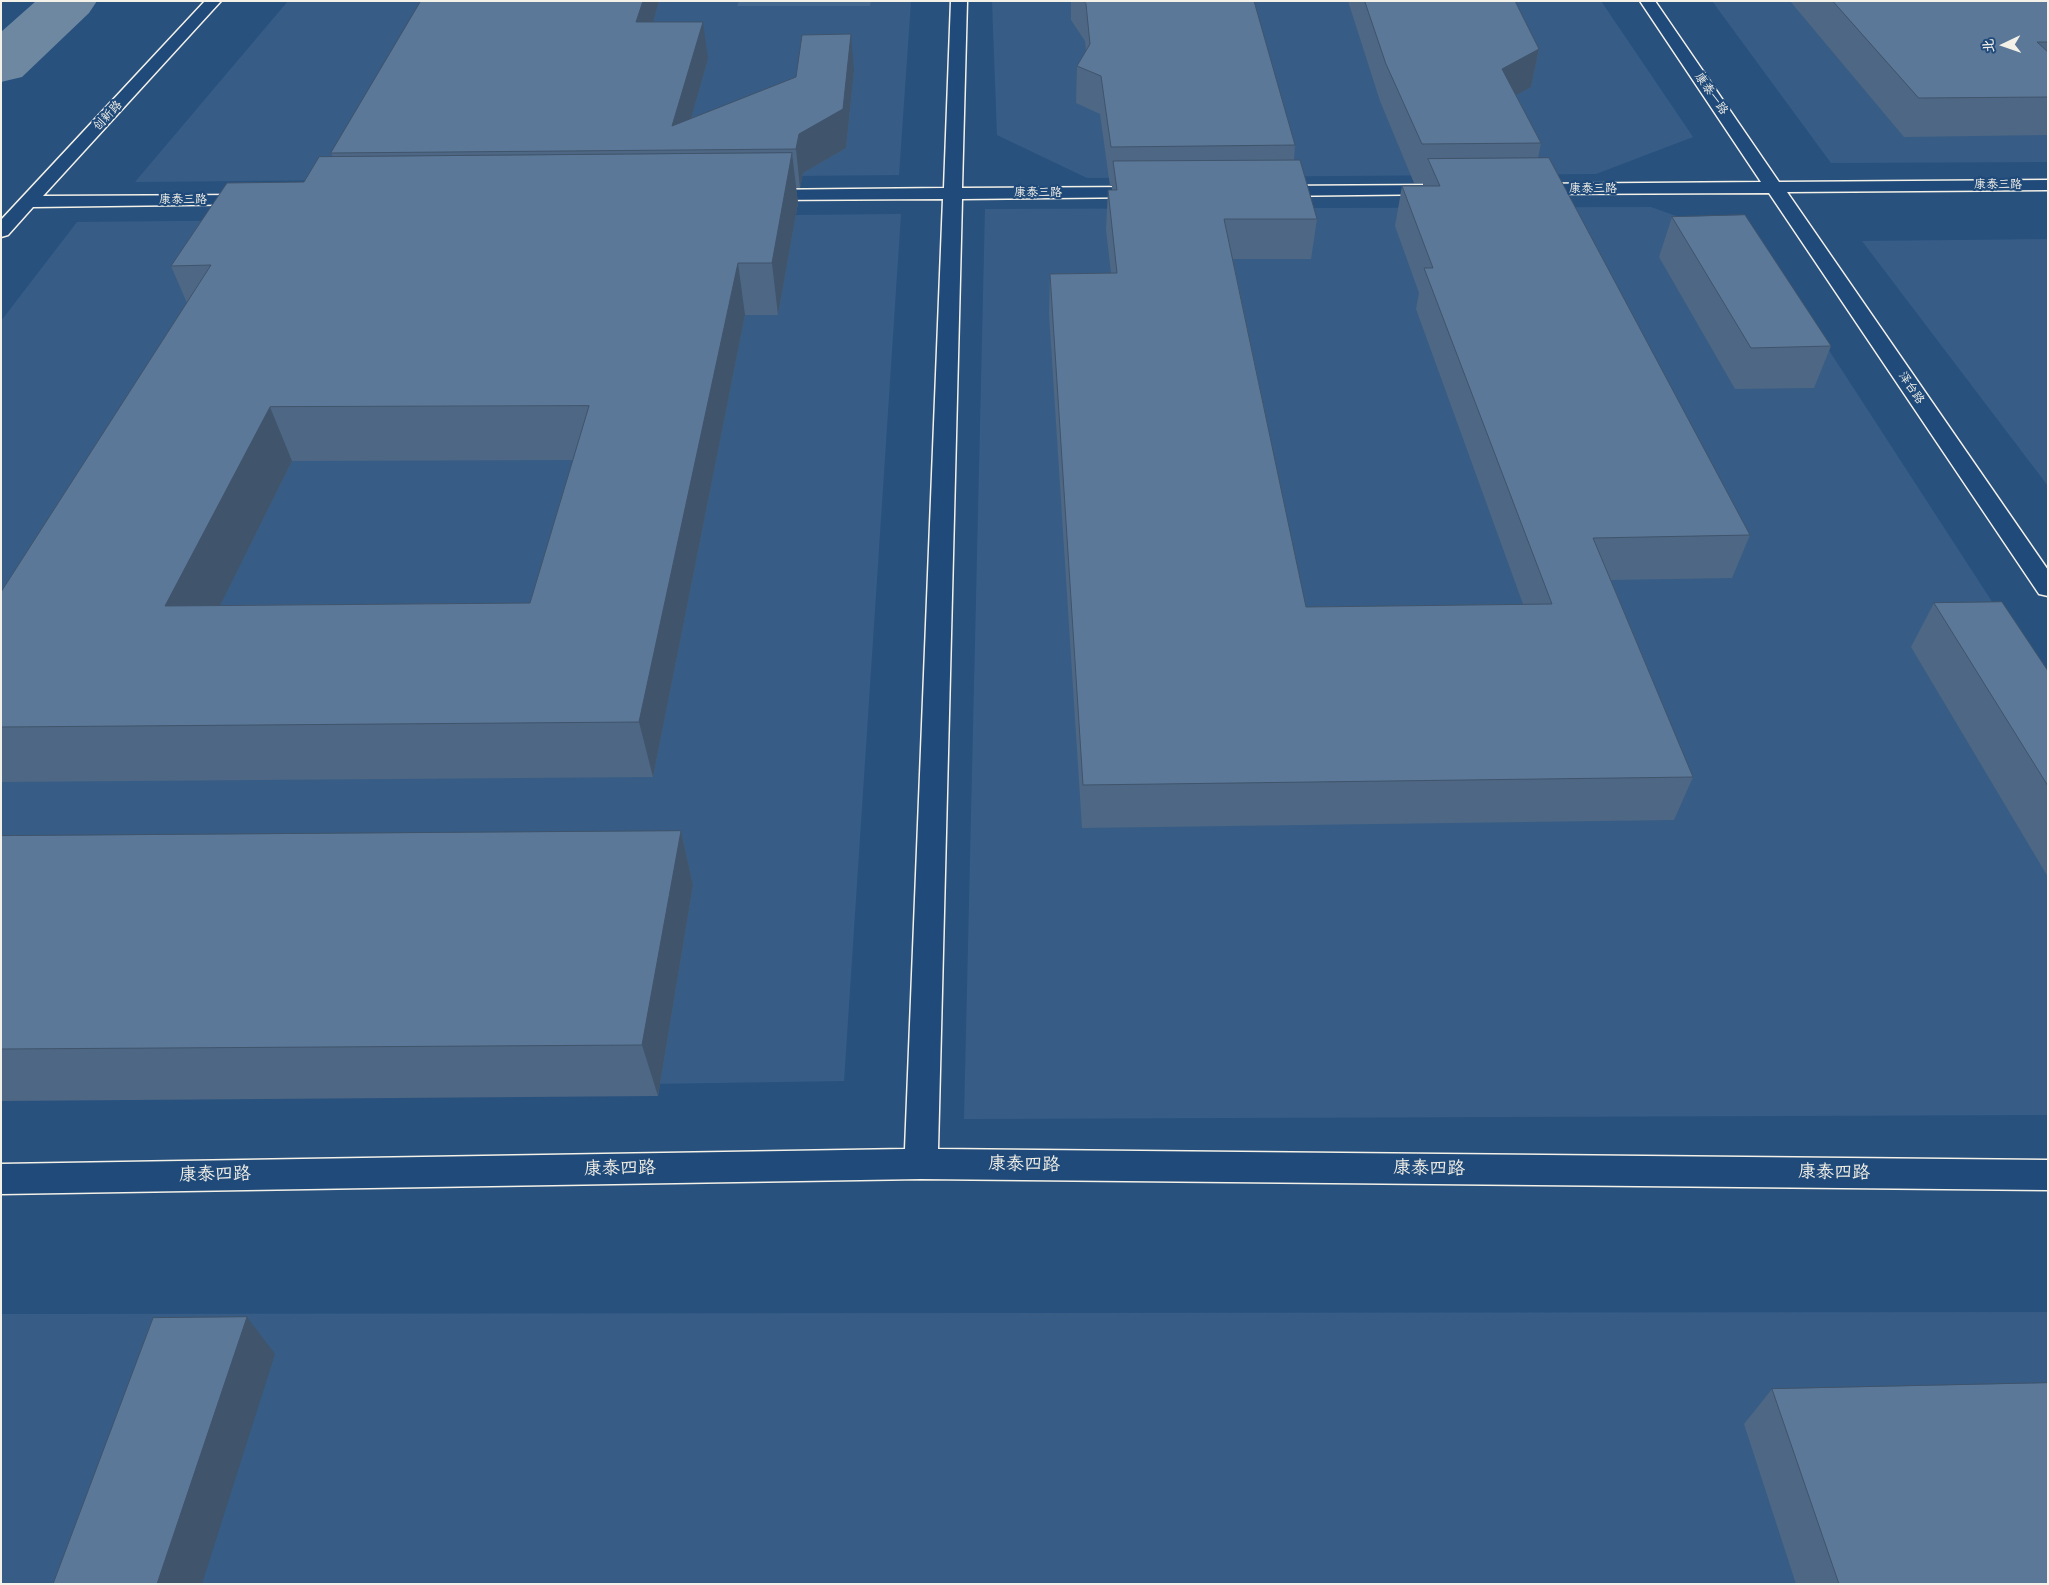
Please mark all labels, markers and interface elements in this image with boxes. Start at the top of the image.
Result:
north arrow [1979,20,2029,70]
text: 北 [1980,38,1997,53]
street label: 康泰一路 [1691,70,1731,118]
street label: 创新路 [90,98,126,134]
street label: 康泰三路 [1974,178,2022,192]
street label: 康泰三路 [1569,182,1617,196]
street label: 康泰三路 [1014,186,1062,200]
street label: 康泰三路 [159,193,207,207]
street label: 泽台路 [1895,369,1927,407]
street label: 康泰四路 [988,1154,1060,1176]
street label: 康泰四路 [584,1158,656,1180]
street label: 康泰四路 [1393,1158,1465,1180]
street label: 康泰四路 [1798,1162,1870,1184]
street label: 康泰四路 [179,1164,251,1186]

